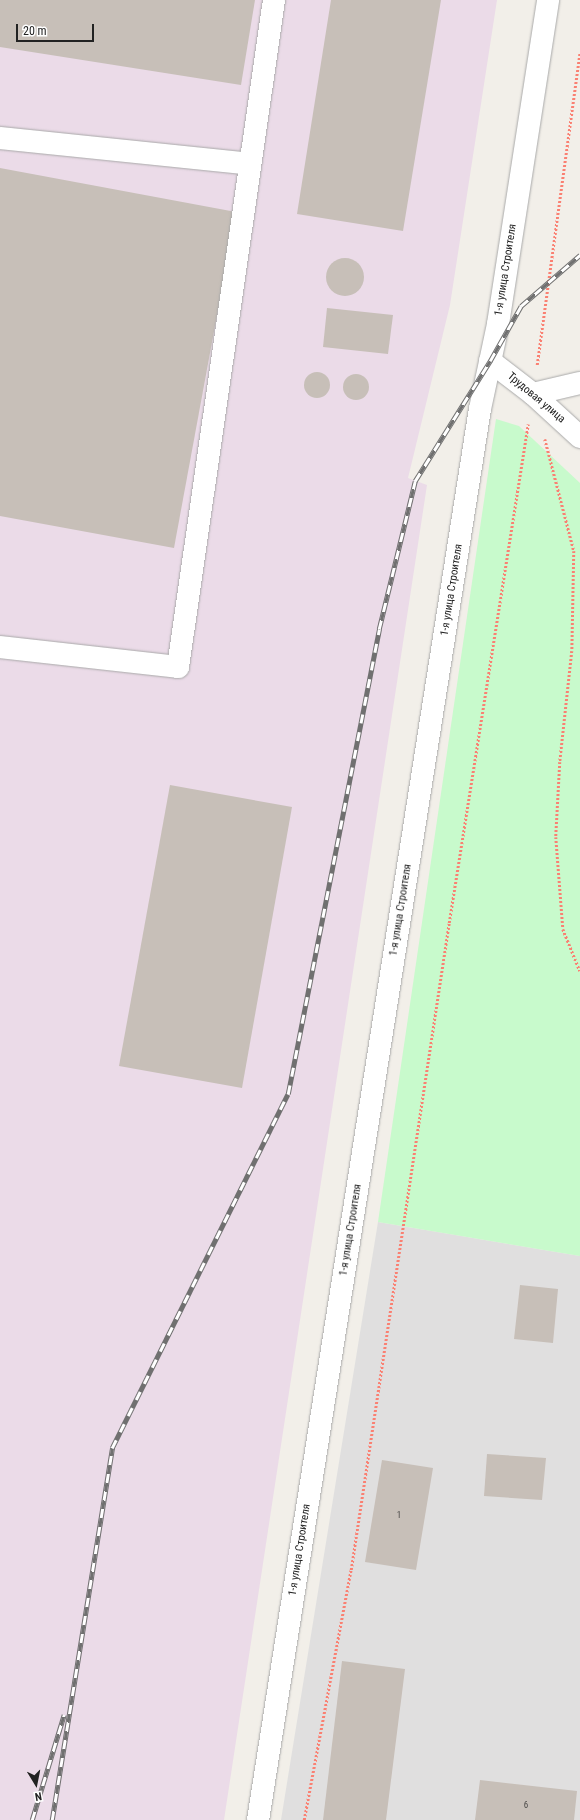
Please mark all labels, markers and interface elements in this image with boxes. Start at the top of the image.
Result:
scale bar [18,16,96,42]
text: 20 m [23,24,47,38]
street label: 1-я улица Строителя [492,223,520,317]
street label: Трудовая улица [504,370,568,426]
street label: 1-я улица Строителя [438,543,466,637]
street label: 1-я улица Строителя [387,863,415,957]
street label: 1-я улица Строителя [337,1183,365,1277]
street label: 1-я улица Строителя [286,1503,314,1597]
house number: 1 [397,1510,401,1520]
north arrow [16,1764,56,1804]
text: N [34,1789,43,1803]
house number: 6 [524,1800,528,1810]

